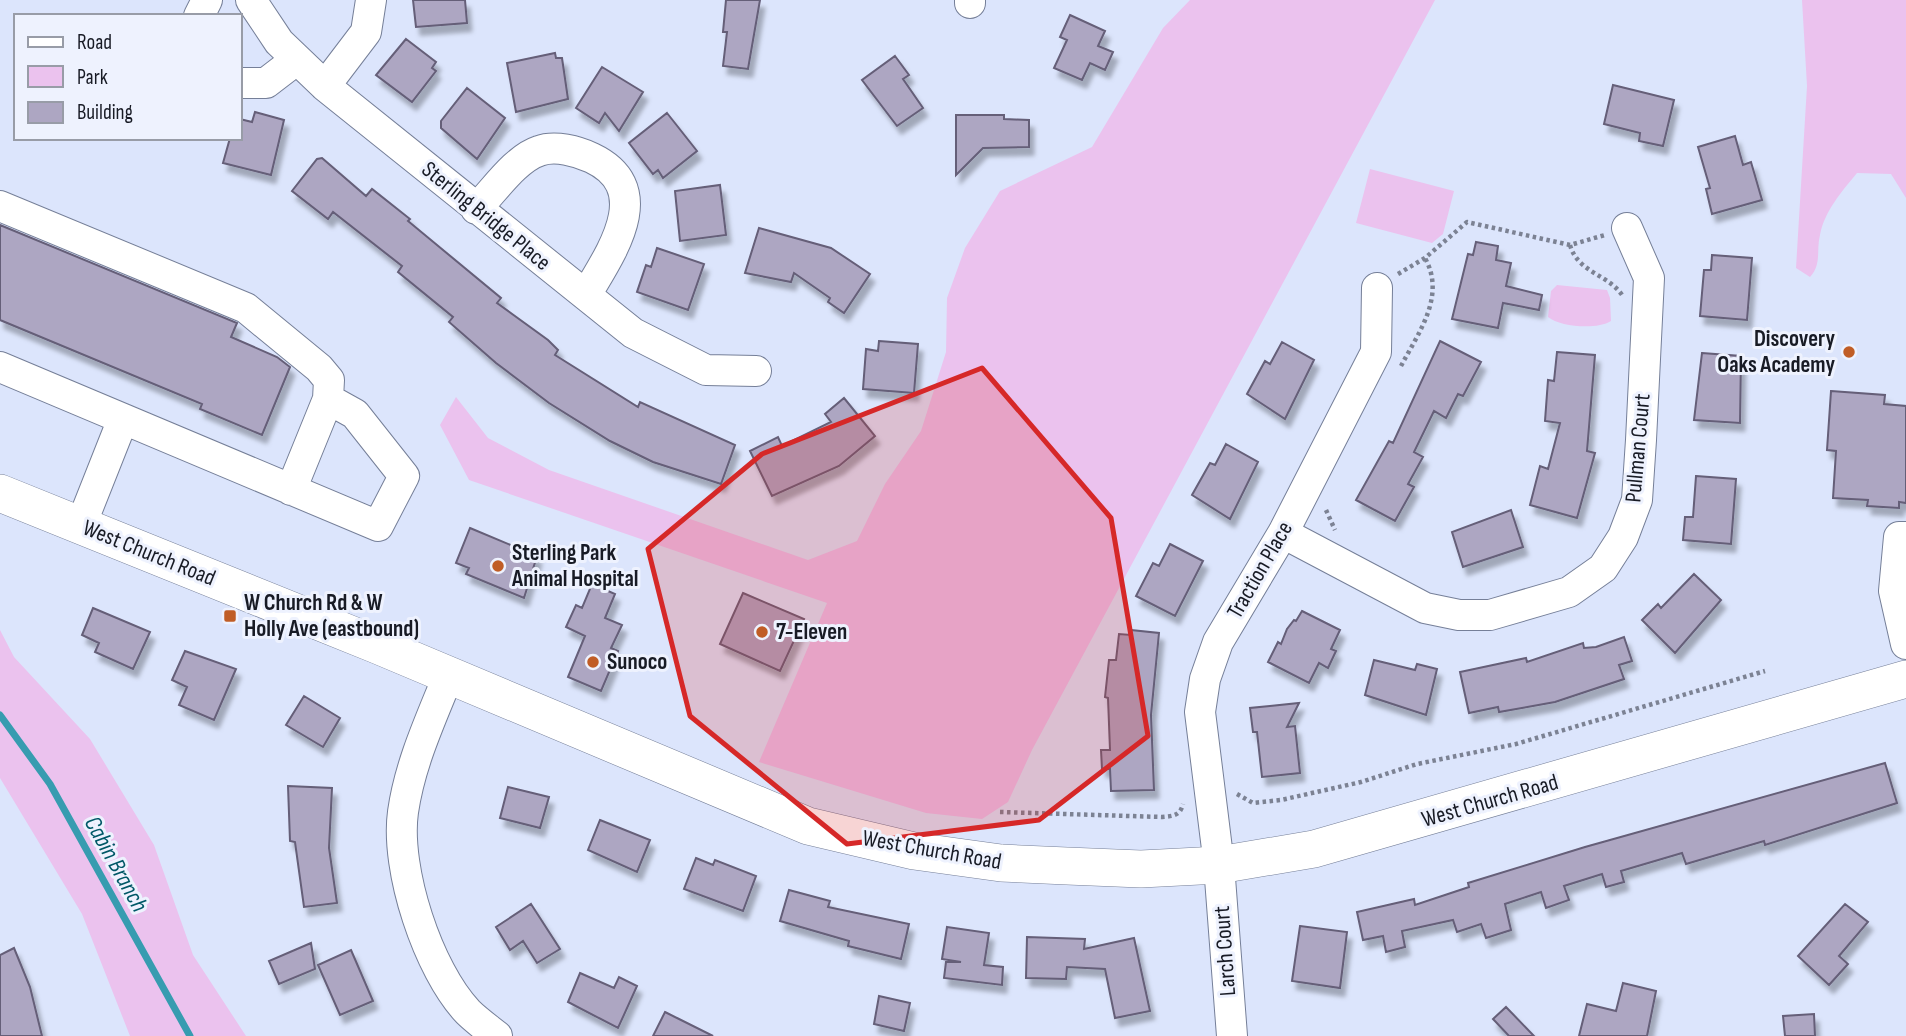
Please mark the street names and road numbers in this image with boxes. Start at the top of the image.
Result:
street label: Sterling Bridge Place [416,155,556,277]
street label: Pullman Court [1619,392,1657,504]
street label: West Church Road [79,514,219,592]
street label: Traction Place [1221,517,1299,623]
street label: West Church Road [1419,768,1561,834]
street label: West Church Road [860,824,1004,876]
street label: Larch Court [1208,905,1242,997]

